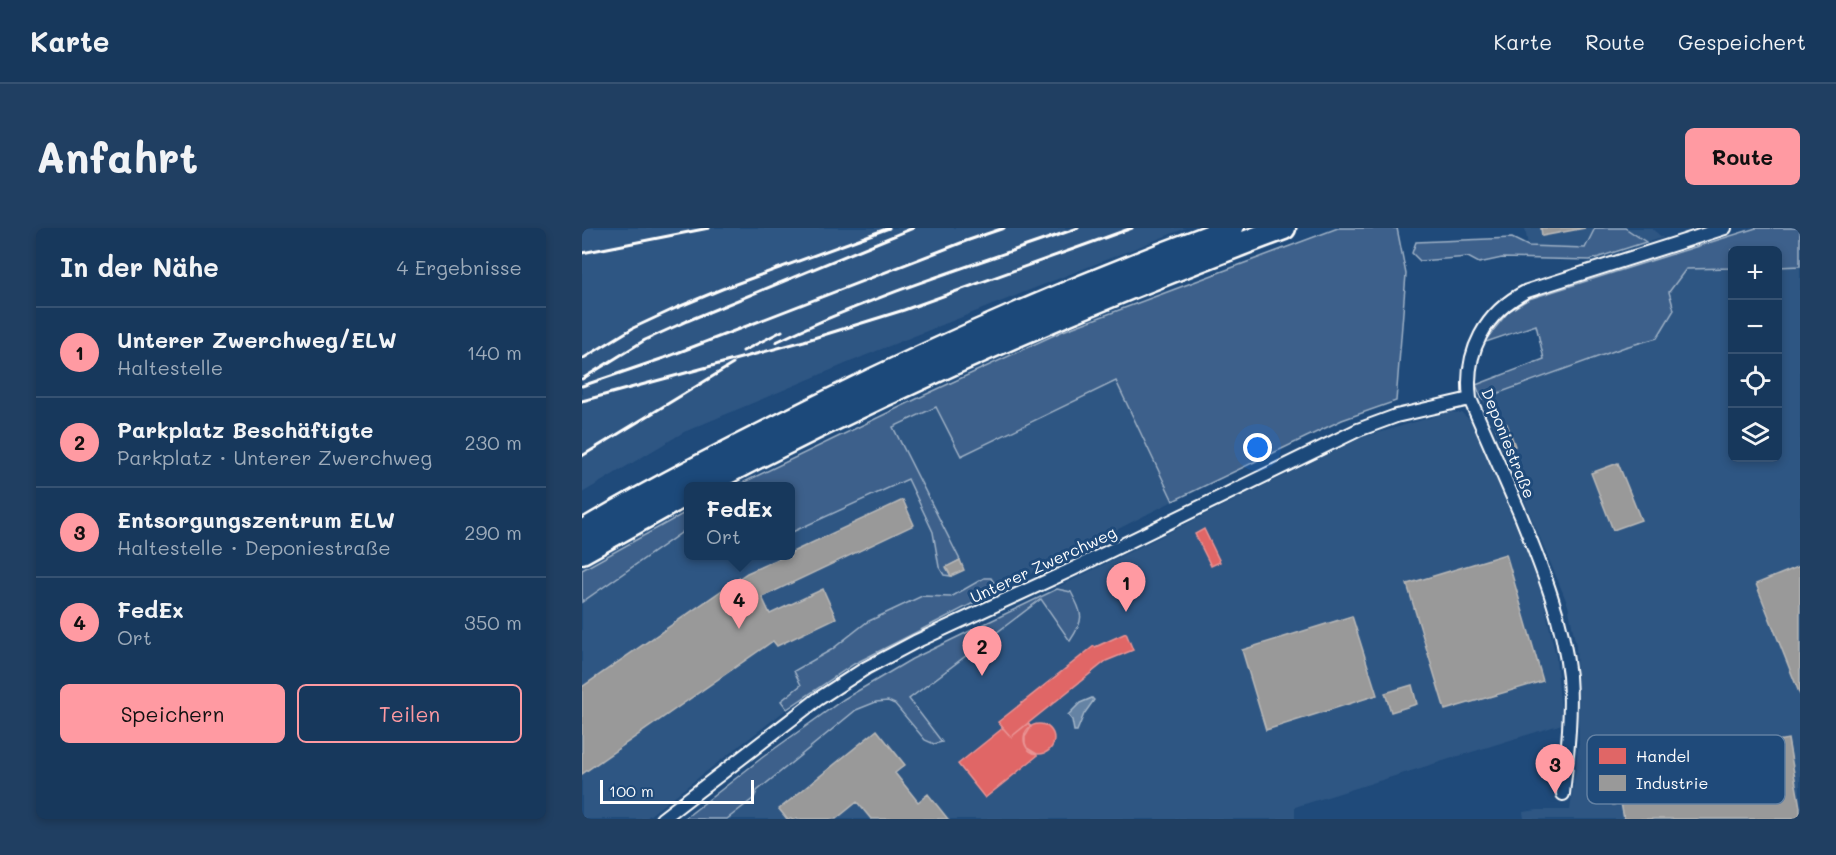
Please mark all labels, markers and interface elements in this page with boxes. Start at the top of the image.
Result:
text: Karte [30,23,109,59]
text: Karte [1494,28,1552,55]
text: Route [1585,28,1645,55]
text: Gespeichert [1678,28,1806,55]
button: Route [1685,128,1800,185]
text: Anfahrt [36,129,198,184]
map controls [1728,246,1782,462]
button: + [1728,246,1782,300]
text: In der Nähe [60,250,219,284]
text: 4 Ergebnisse [397,254,522,280]
button: − [1728,300,1782,354]
text: Unterer Zwerchweg/ELW [117,325,397,354]
text: 1 [75,339,84,365]
text: 140 m [467,339,522,365]
text: Haltestelle [117,354,223,380]
button: locate [1728,354,1782,408]
street label: Deponiestraße [1477,385,1541,501]
button: layers [1728,408,1782,462]
text: Parkplatz Beschäftigte [117,415,373,444]
text: 2 [74,429,85,455]
text: 230 m [464,429,522,455]
your location [1243,433,1272,462]
text: Parkplatz · Unterer Zwerchweg [117,444,432,470]
popup [684,482,795,560]
text: FedEx [706,494,773,523]
text: Entsorgungszentrum ELW [117,505,395,534]
text: 3 [74,519,86,545]
text: 290 m [464,519,522,545]
street label: Unterer Zwerchweg [967,521,1119,607]
text: Ort [706,523,741,549]
text: Haltestelle · Deponiestraße [117,534,391,560]
pin: 1 [1106,562,1146,612]
pin: 4 [720,580,758,629]
text: FedEx [117,595,184,624]
text: 4 [73,609,86,635]
text: 350 m [464,609,522,635]
text: Ort [117,624,152,650]
pin: 2 [962,626,1002,676]
button: Speichern [60,684,285,743]
button: Teilen [297,684,522,743]
legend [1587,735,1785,804]
pin: 3 [1536,744,1574,794]
text: Handel [1636,745,1690,766]
text: Industrie [1636,772,1708,793]
scale bar [600,777,754,804]
text: 100 m [609,780,654,801]

